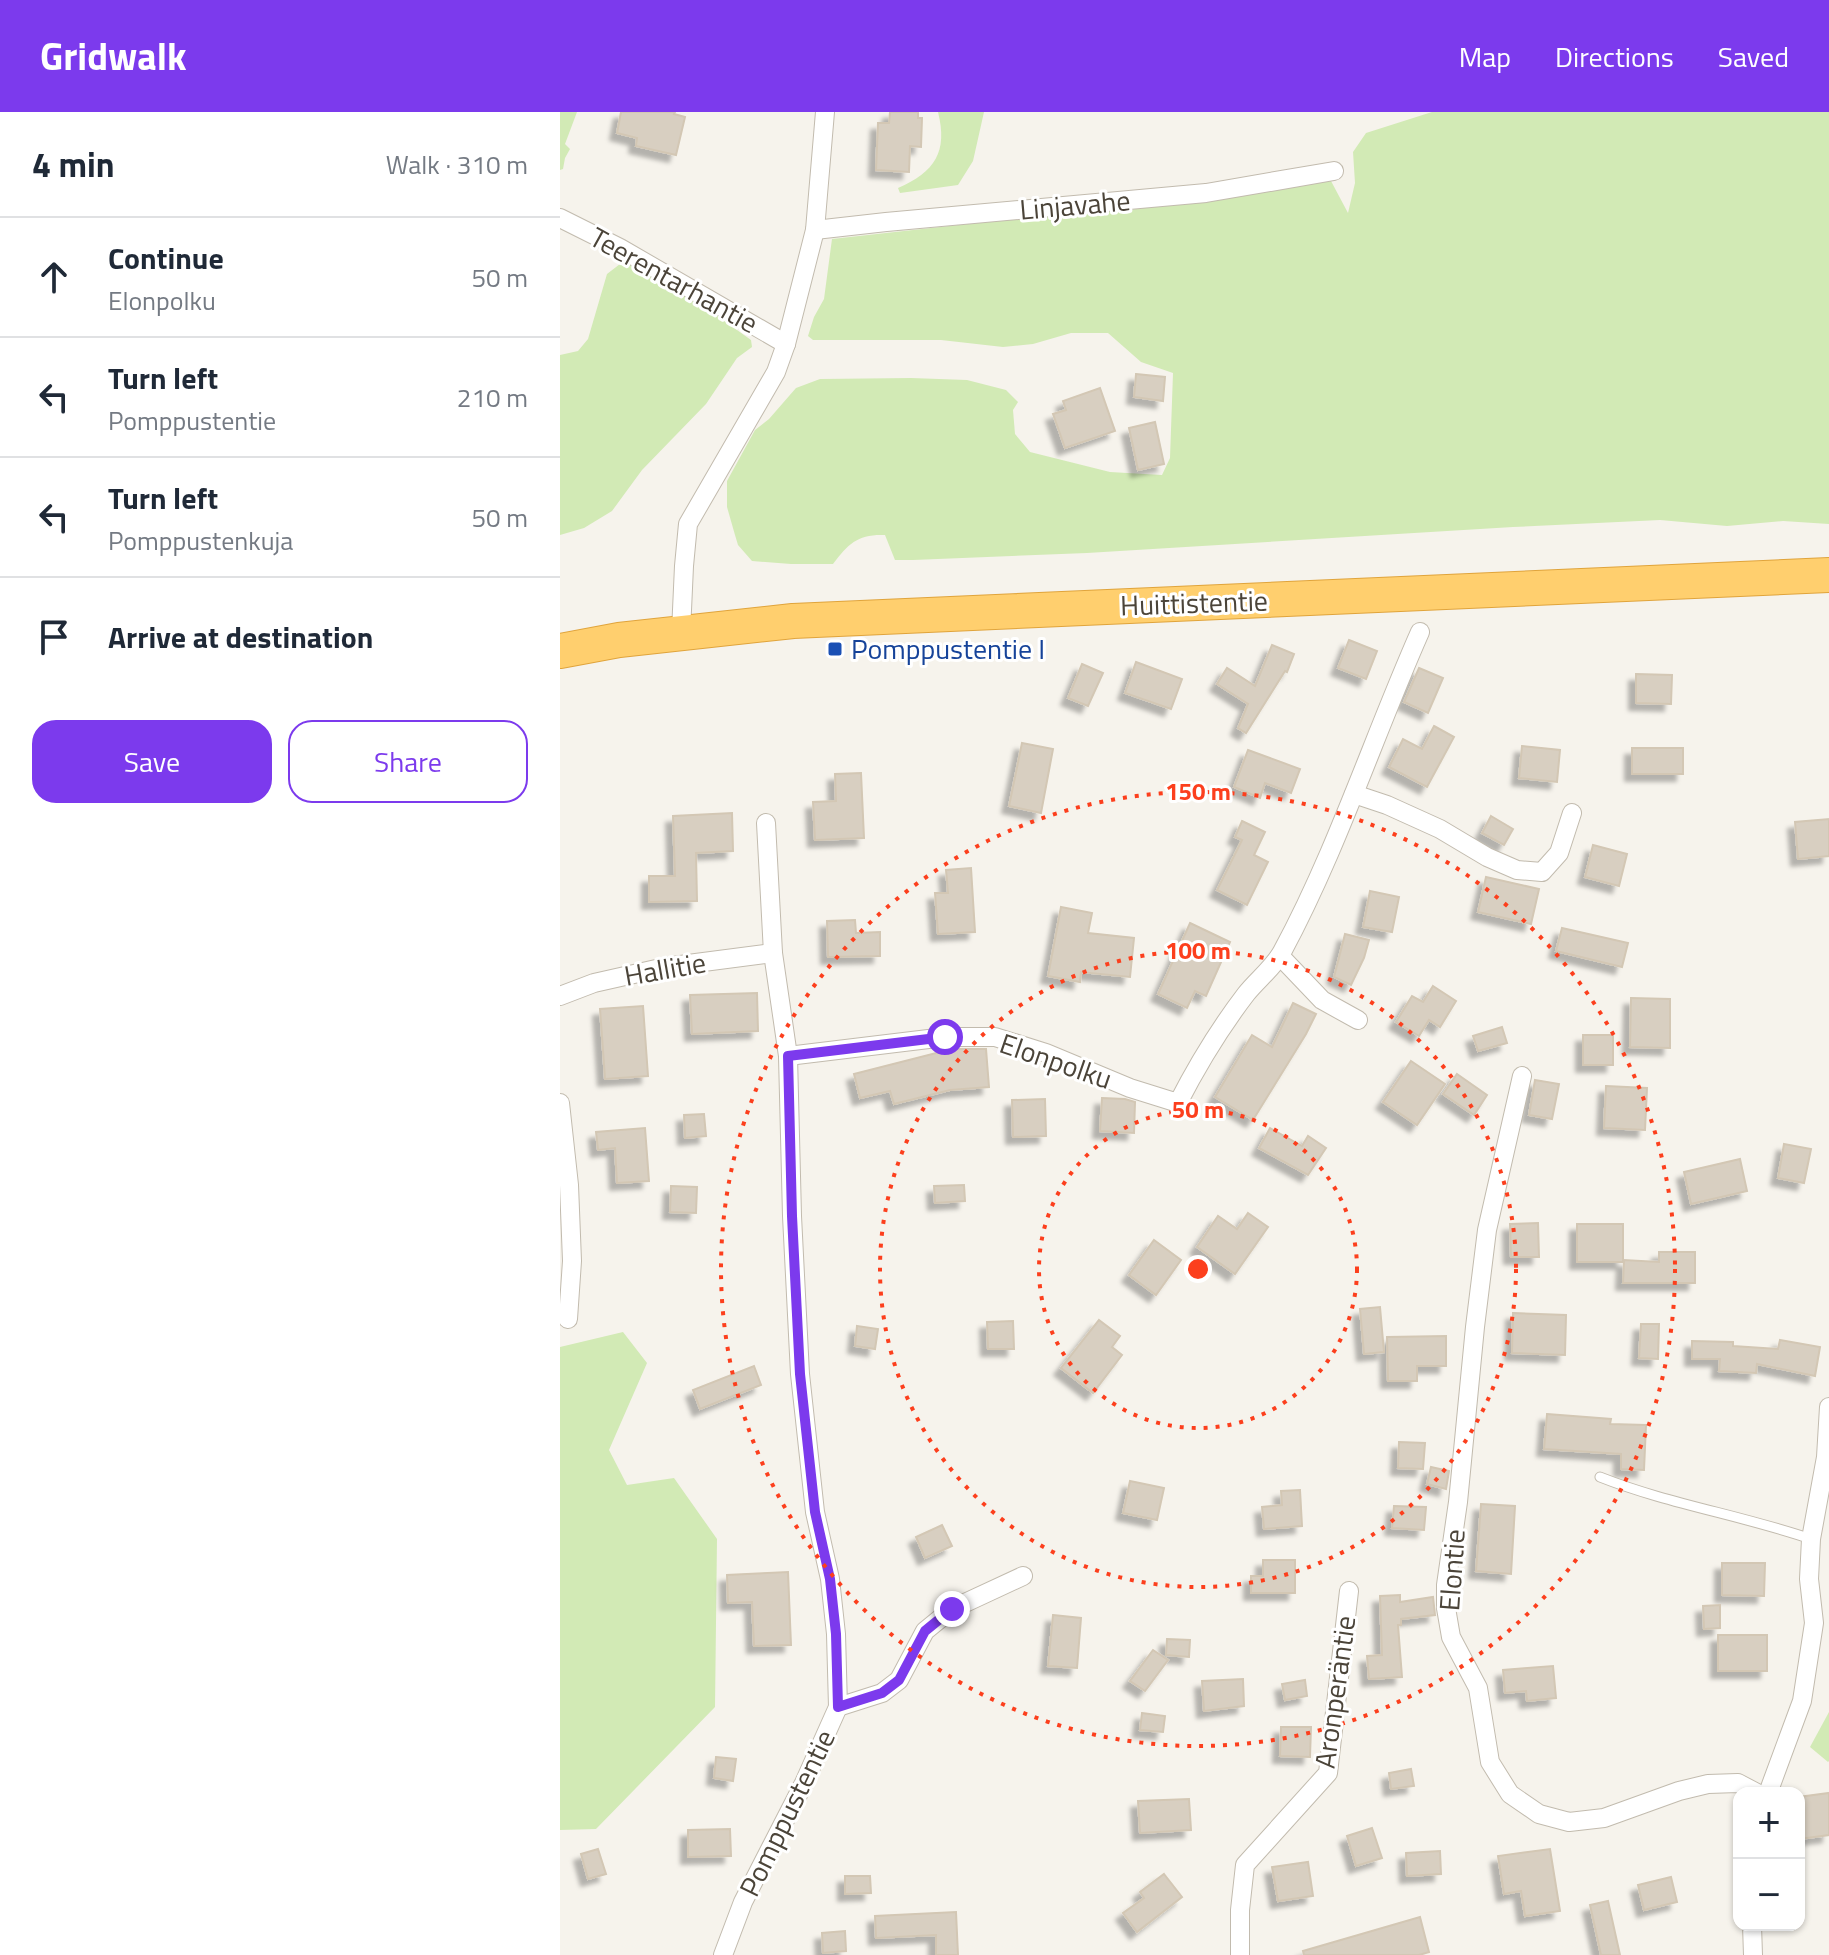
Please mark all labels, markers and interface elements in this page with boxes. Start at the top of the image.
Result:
text: Gridwalk [40,27,187,85]
text: Map [1459,35,1511,78]
text: Directions [1555,35,1674,78]
text: Saved [1718,35,1789,78]
text: 4 min [32,138,115,190]
text: Walk · 310 m [386,145,528,184]
street label: Linjavahe [1018,178,1132,231]
street label: Teerentarhantie [582,216,766,344]
text: Continue [108,235,224,281]
icon: ahead [32,255,76,299]
text: 50 m [471,258,528,297]
text: Elonpolku [108,281,216,320]
text: Turn left [108,355,218,401]
icon: left [32,375,76,419]
text: 210 m [457,378,528,417]
text: Pomppustentie [108,401,276,440]
text: Turn left [108,475,218,521]
icon: left [32,495,76,539]
text: 50 m [471,498,528,537]
text: Pomppustenkuja [108,521,293,560]
street label: Huittistentie [1119,578,1269,627]
text: Arrive at destination [108,614,373,660]
icon: arrive [32,615,76,659]
place label: Pomppustentie I [851,627,1045,670]
marker: Pomppustentie I [826,640,844,658]
button: Save [32,720,272,803]
button: Share [288,720,528,803]
text: 150 m [1165,773,1231,809]
text: 100 m [1165,932,1231,968]
street label: Hallitie [621,940,709,997]
route start [927,1019,963,1055]
street label: Elonpolku [994,1021,1118,1100]
text: 50 m [1172,1091,1224,1127]
centre of rings [1184,1255,1212,1283]
street label: Elontie [1427,1528,1476,1612]
route end [934,1591,970,1627]
street label: Aronperäntie [1303,1613,1366,1771]
street label: Pomppustentie [728,1722,846,1904]
map controls [1733,1787,1805,1931]
button: + [1733,1787,1805,1859]
button: − [1733,1859,1805,1931]

